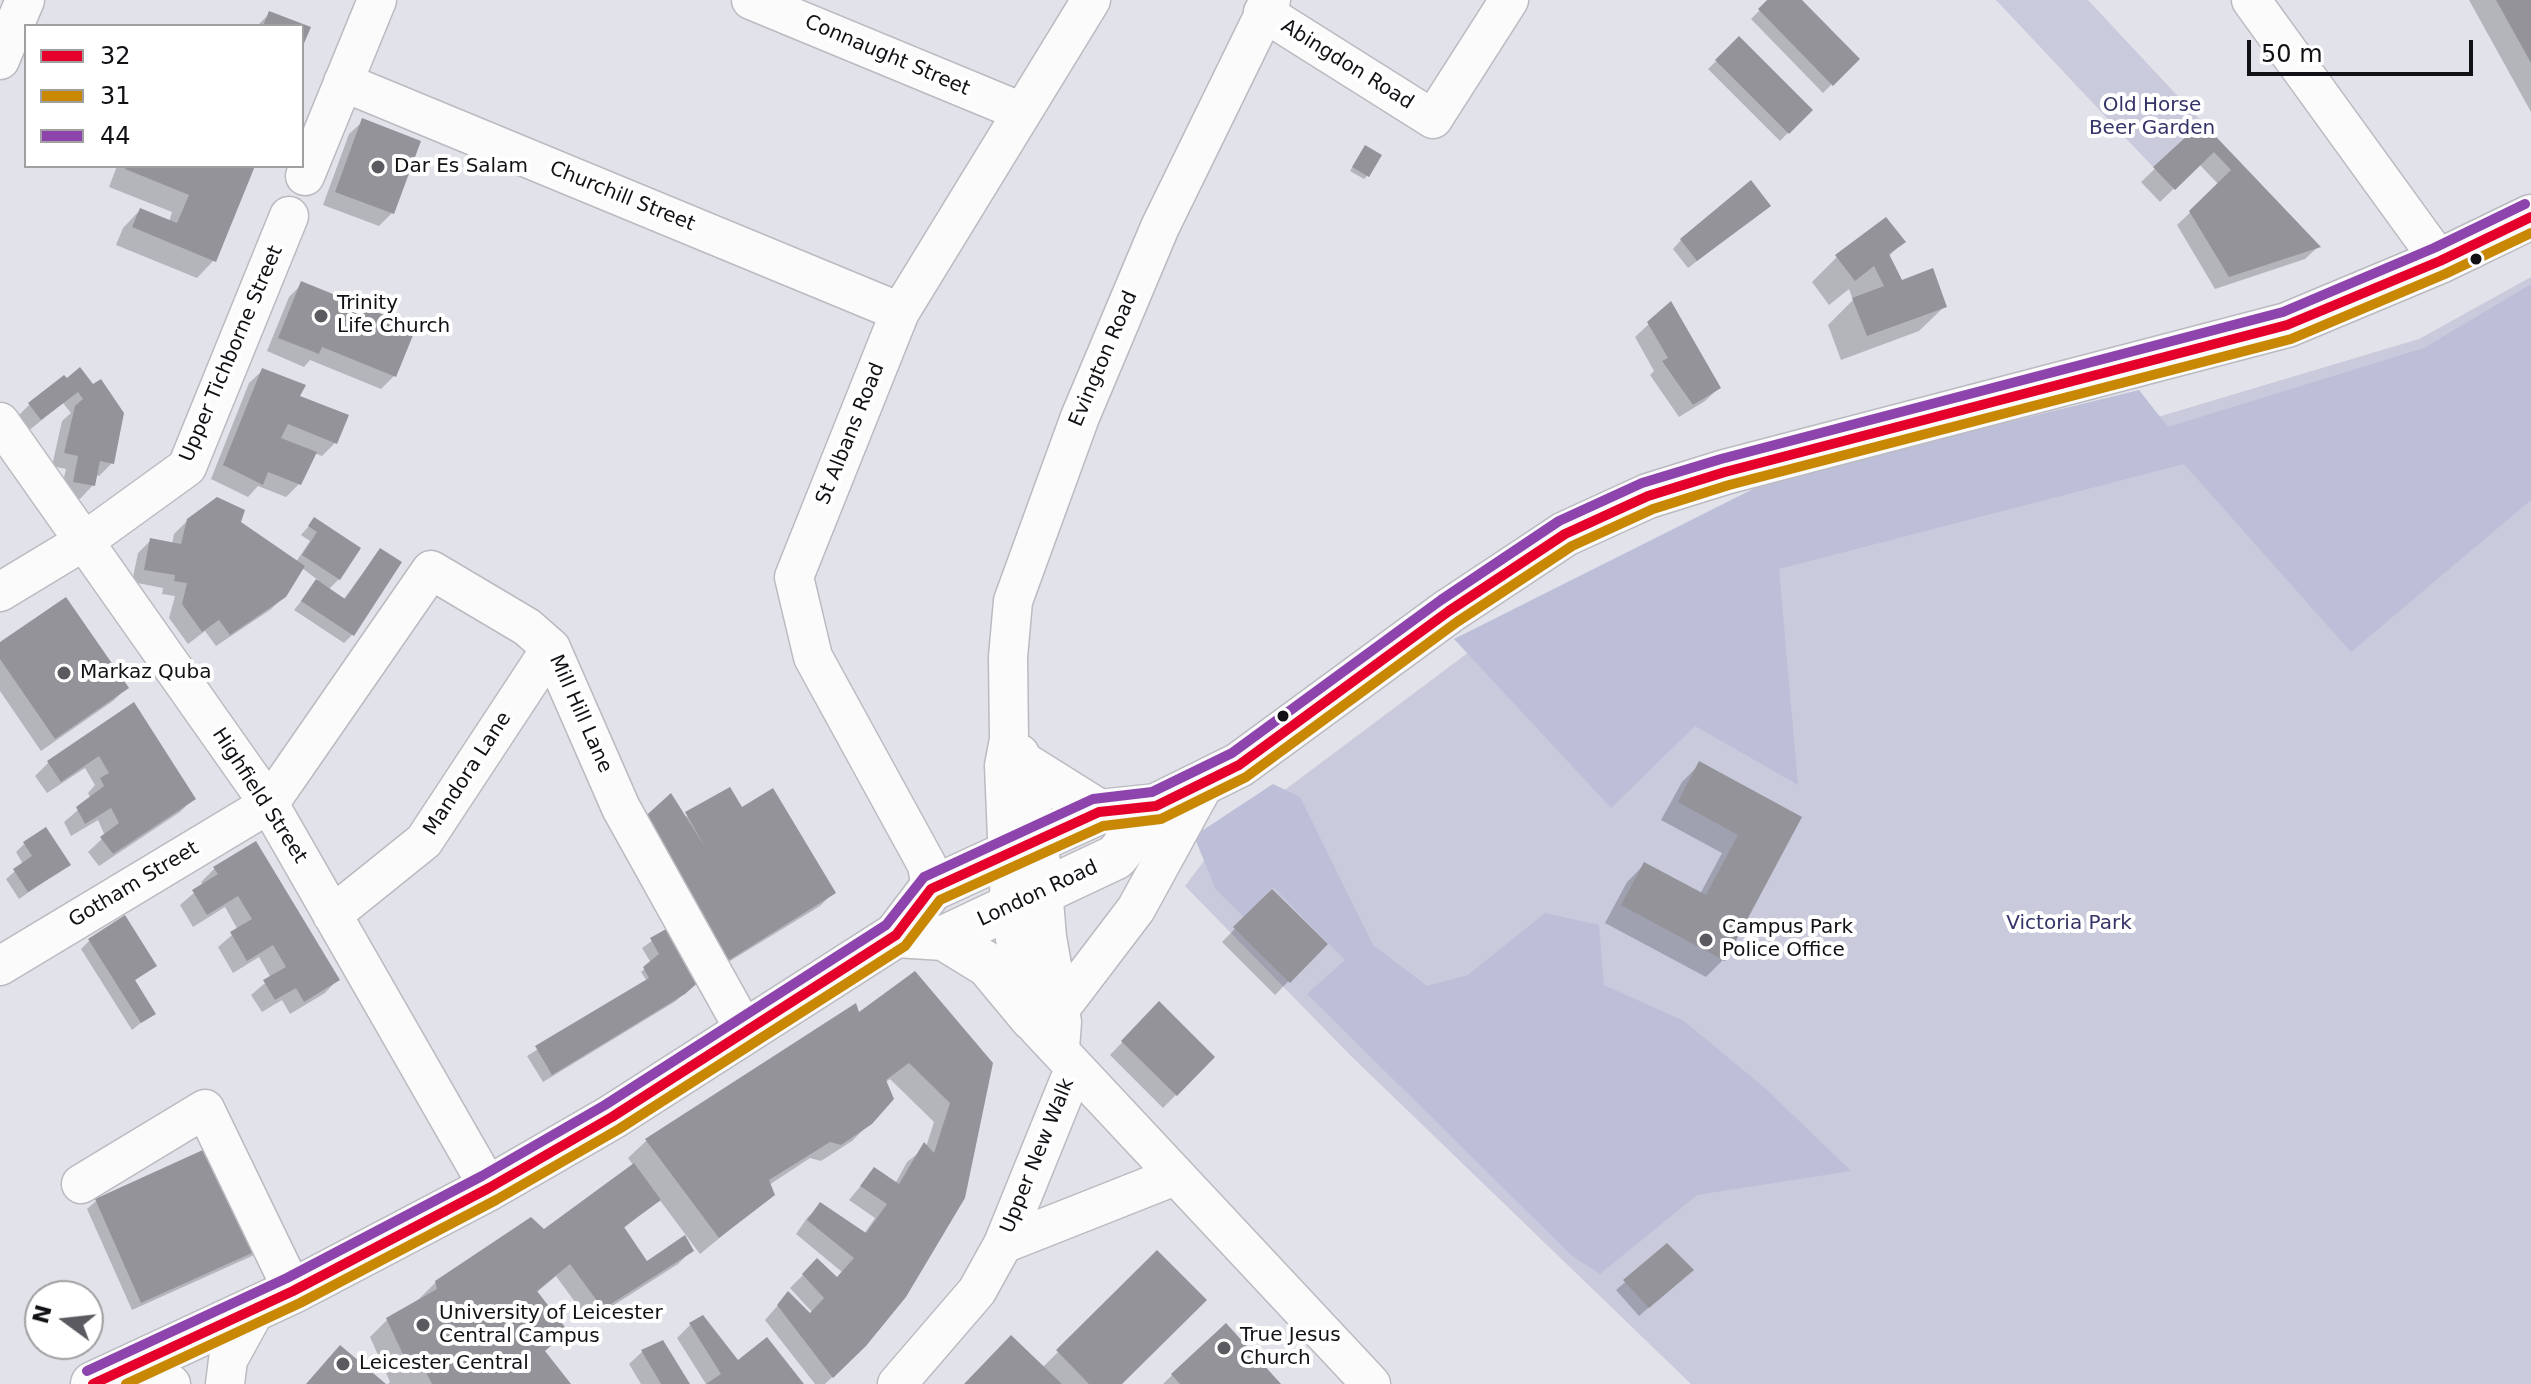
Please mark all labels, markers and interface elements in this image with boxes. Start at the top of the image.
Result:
street label: Connaught Street [801,10,973,102]
street label: Abingdon Road [1276,15,1418,115]
legend [24,24,304,168]
scale bar [2251,24,2477,74]
text: 50 m [2261,40,2323,68]
text: 32 [100,42,131,70]
text: 31 [100,82,131,110]
park label: Old Horse Beer Garden [2089,94,2215,141]
text: 44 [100,122,131,150]
place label: Dar Es Salam [394,155,528,179]
street label: Churchill Street [546,157,698,237]
marker: Dar Es Salam [369,158,387,176]
street label: Upper Tichborne Street [176,242,288,466]
unlabelled marker [2468,251,2484,267]
street label: Evington Road [1065,288,1143,430]
place label: Trinity Life Church [337,292,450,339]
marker: Trinity Life Church [312,307,330,325]
street label: St Albans Road [812,360,890,508]
street label: Mill Hill Lane [543,651,617,777]
place label: Markaz Quba [80,661,211,685]
marker: Markaz Quba [55,664,73,682]
street label: Mandora Lane [419,708,517,840]
unlabelled marker [1275,708,1291,724]
street label: Highfield Street [206,724,312,868]
street label: Gotham Street [65,837,203,933]
street label: London Road [974,856,1102,932]
park label: Victoria Park [2006,912,2132,936]
place label: Campus Park Police Office [1722,916,1853,963]
marker: Campus Park Police Office [1697,931,1715,949]
street label: Upper New Walk [996,1075,1080,1237]
north arrow [24,1280,104,1360]
text: N [28,1302,57,1326]
place label: University of Leicester Central Campus [439,1302,663,1349]
marker: University of Leicester Central Campus [414,1316,432,1334]
place label: True Jesus Church [1240,1324,1341,1371]
marker: True Jesus Church [1215,1339,1233,1357]
place label: Leicester Central [359,1352,529,1376]
marker: Leicester Central [334,1355,352,1373]

